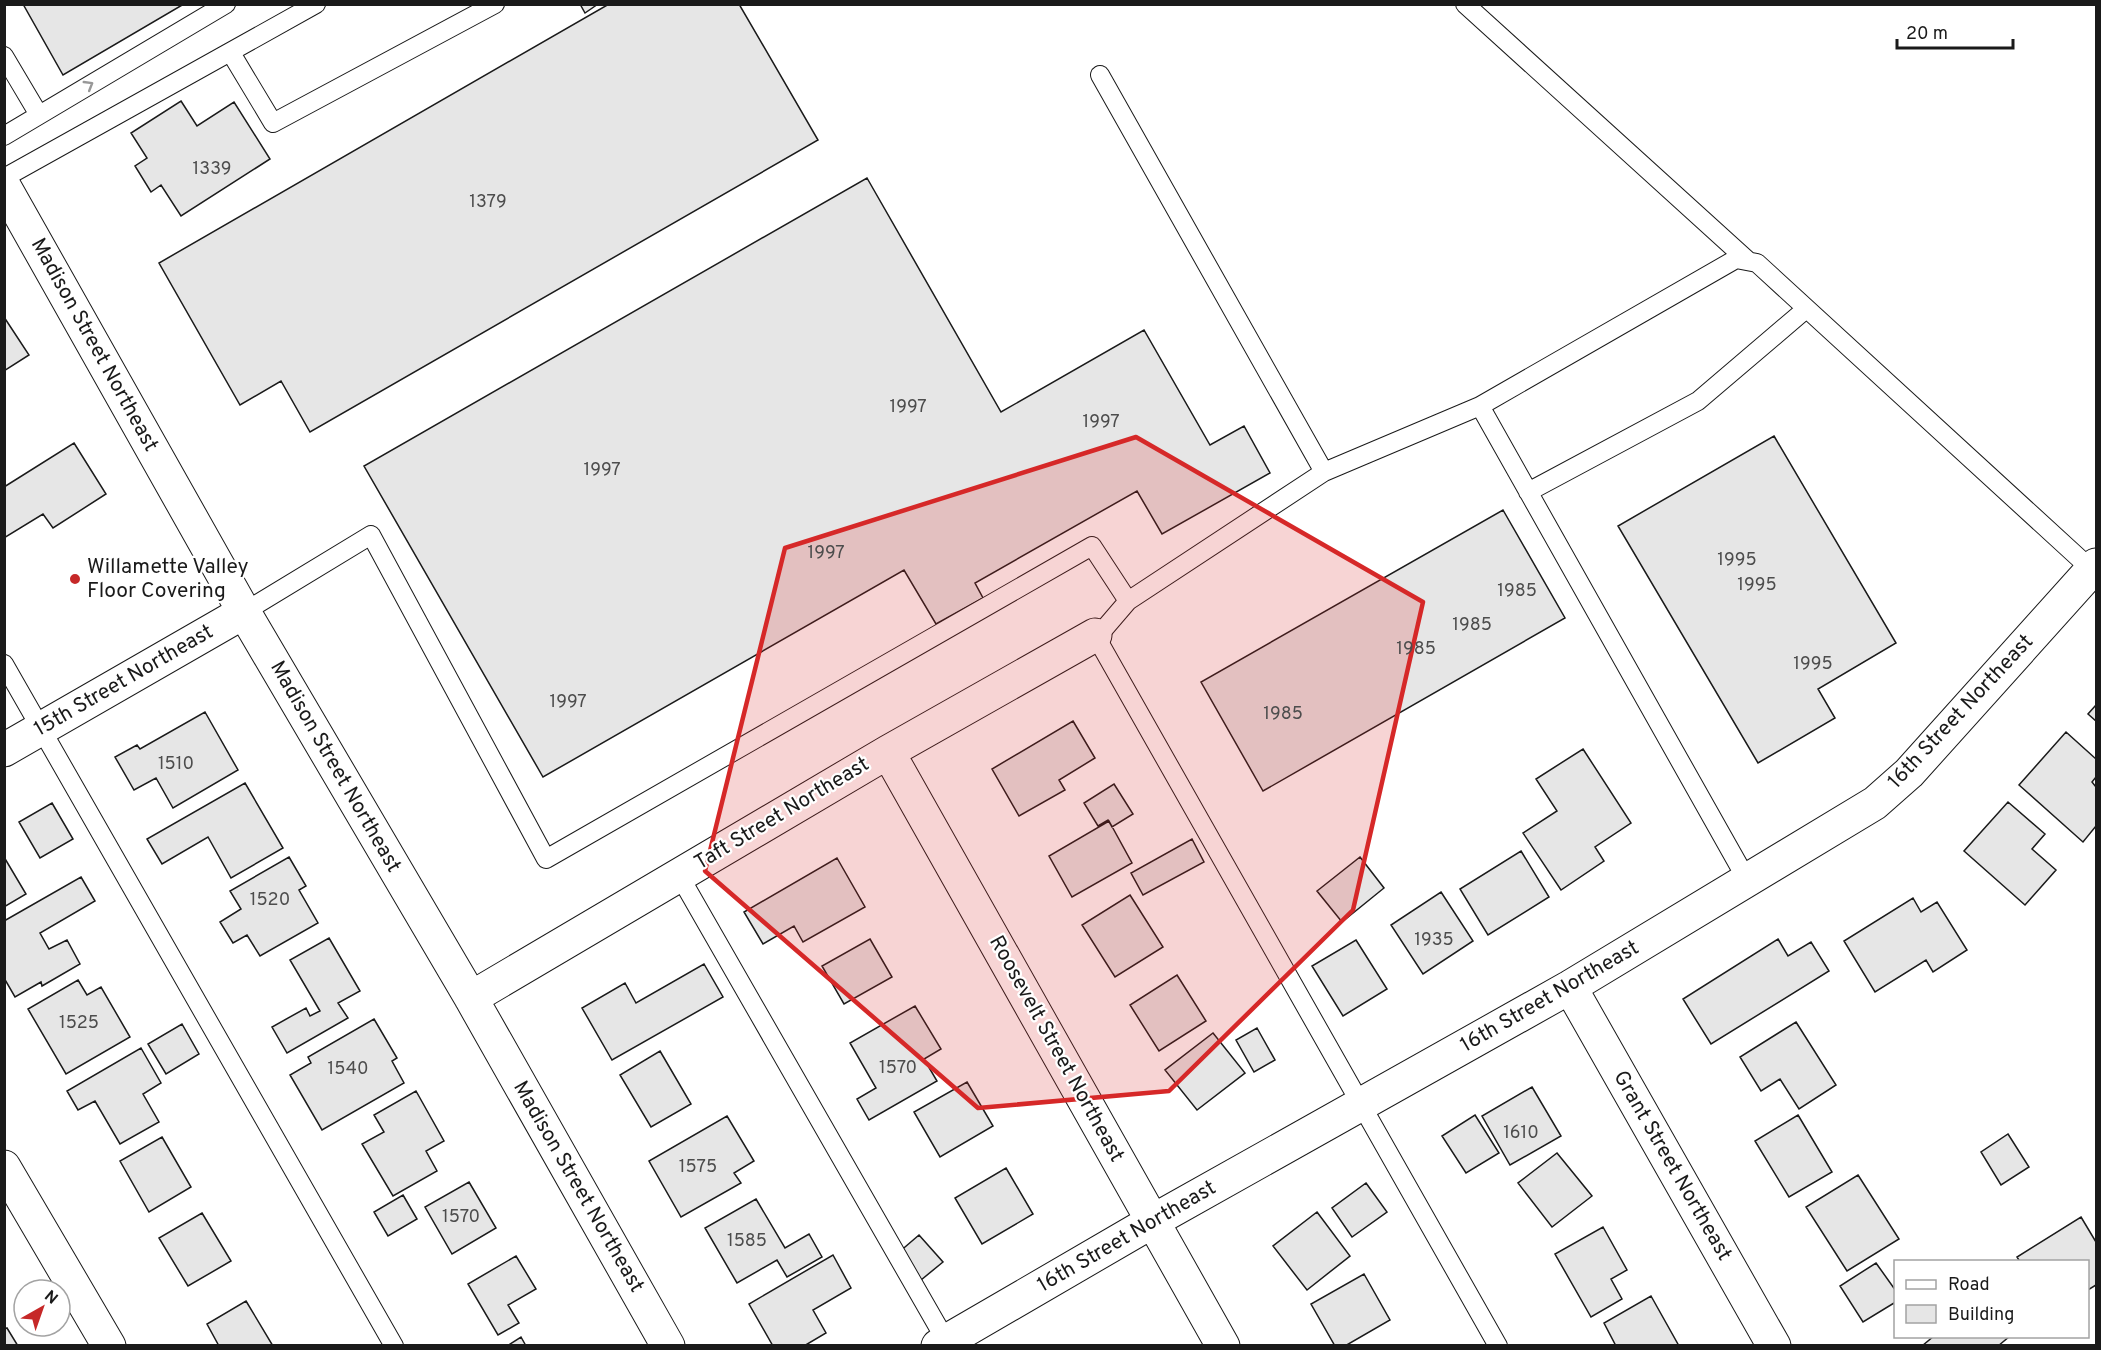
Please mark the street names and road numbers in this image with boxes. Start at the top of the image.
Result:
street label: Madison Street Northeast [24,234,164,456]
street label: 15th Street Northeast [30,619,218,743]
street label: 16th Street Northeast [1882,629,2040,795]
street label: Madison Street Northeast [263,656,407,878]
street label: Taft Street Northeast [690,751,874,877]
street label: Roosevelt Street Northeast [982,931,1130,1167]
street label: 16th Street Northeast [1456,935,1644,1059]
street label: Grant Street Northeast [1607,1066,1737,1266]
street label: Madison Street Northeast [506,1076,650,1298]
street label: 16th Street Northeast [1033,1175,1221,1299]

